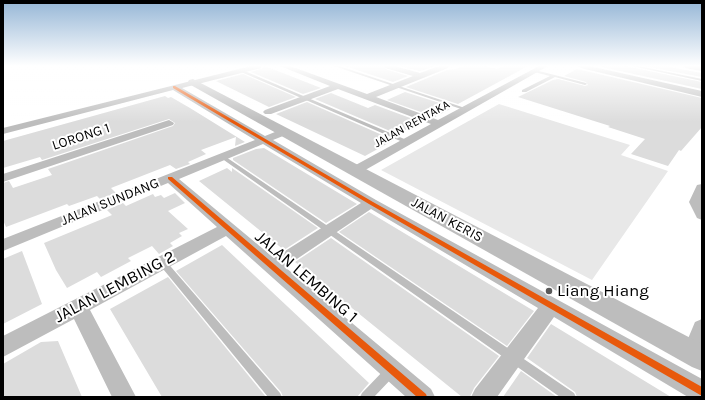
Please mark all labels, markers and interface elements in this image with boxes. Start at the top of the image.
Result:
street label: JALAN RENTAKA [372,97,452,151]
street label: LORONG 1 [50,120,112,154]
street label: JALAN SUNDANG [59,175,161,229]
street label: JALAN KERIS [408,194,486,246]
street label: JALAN LEMBING 1 [250,227,362,327]
street label: JALAN LEMBING 2 [51,247,179,327]
place label: Liang Hiang [557,281,649,301]
marker: Liang Hiang [544,286,554,296]

